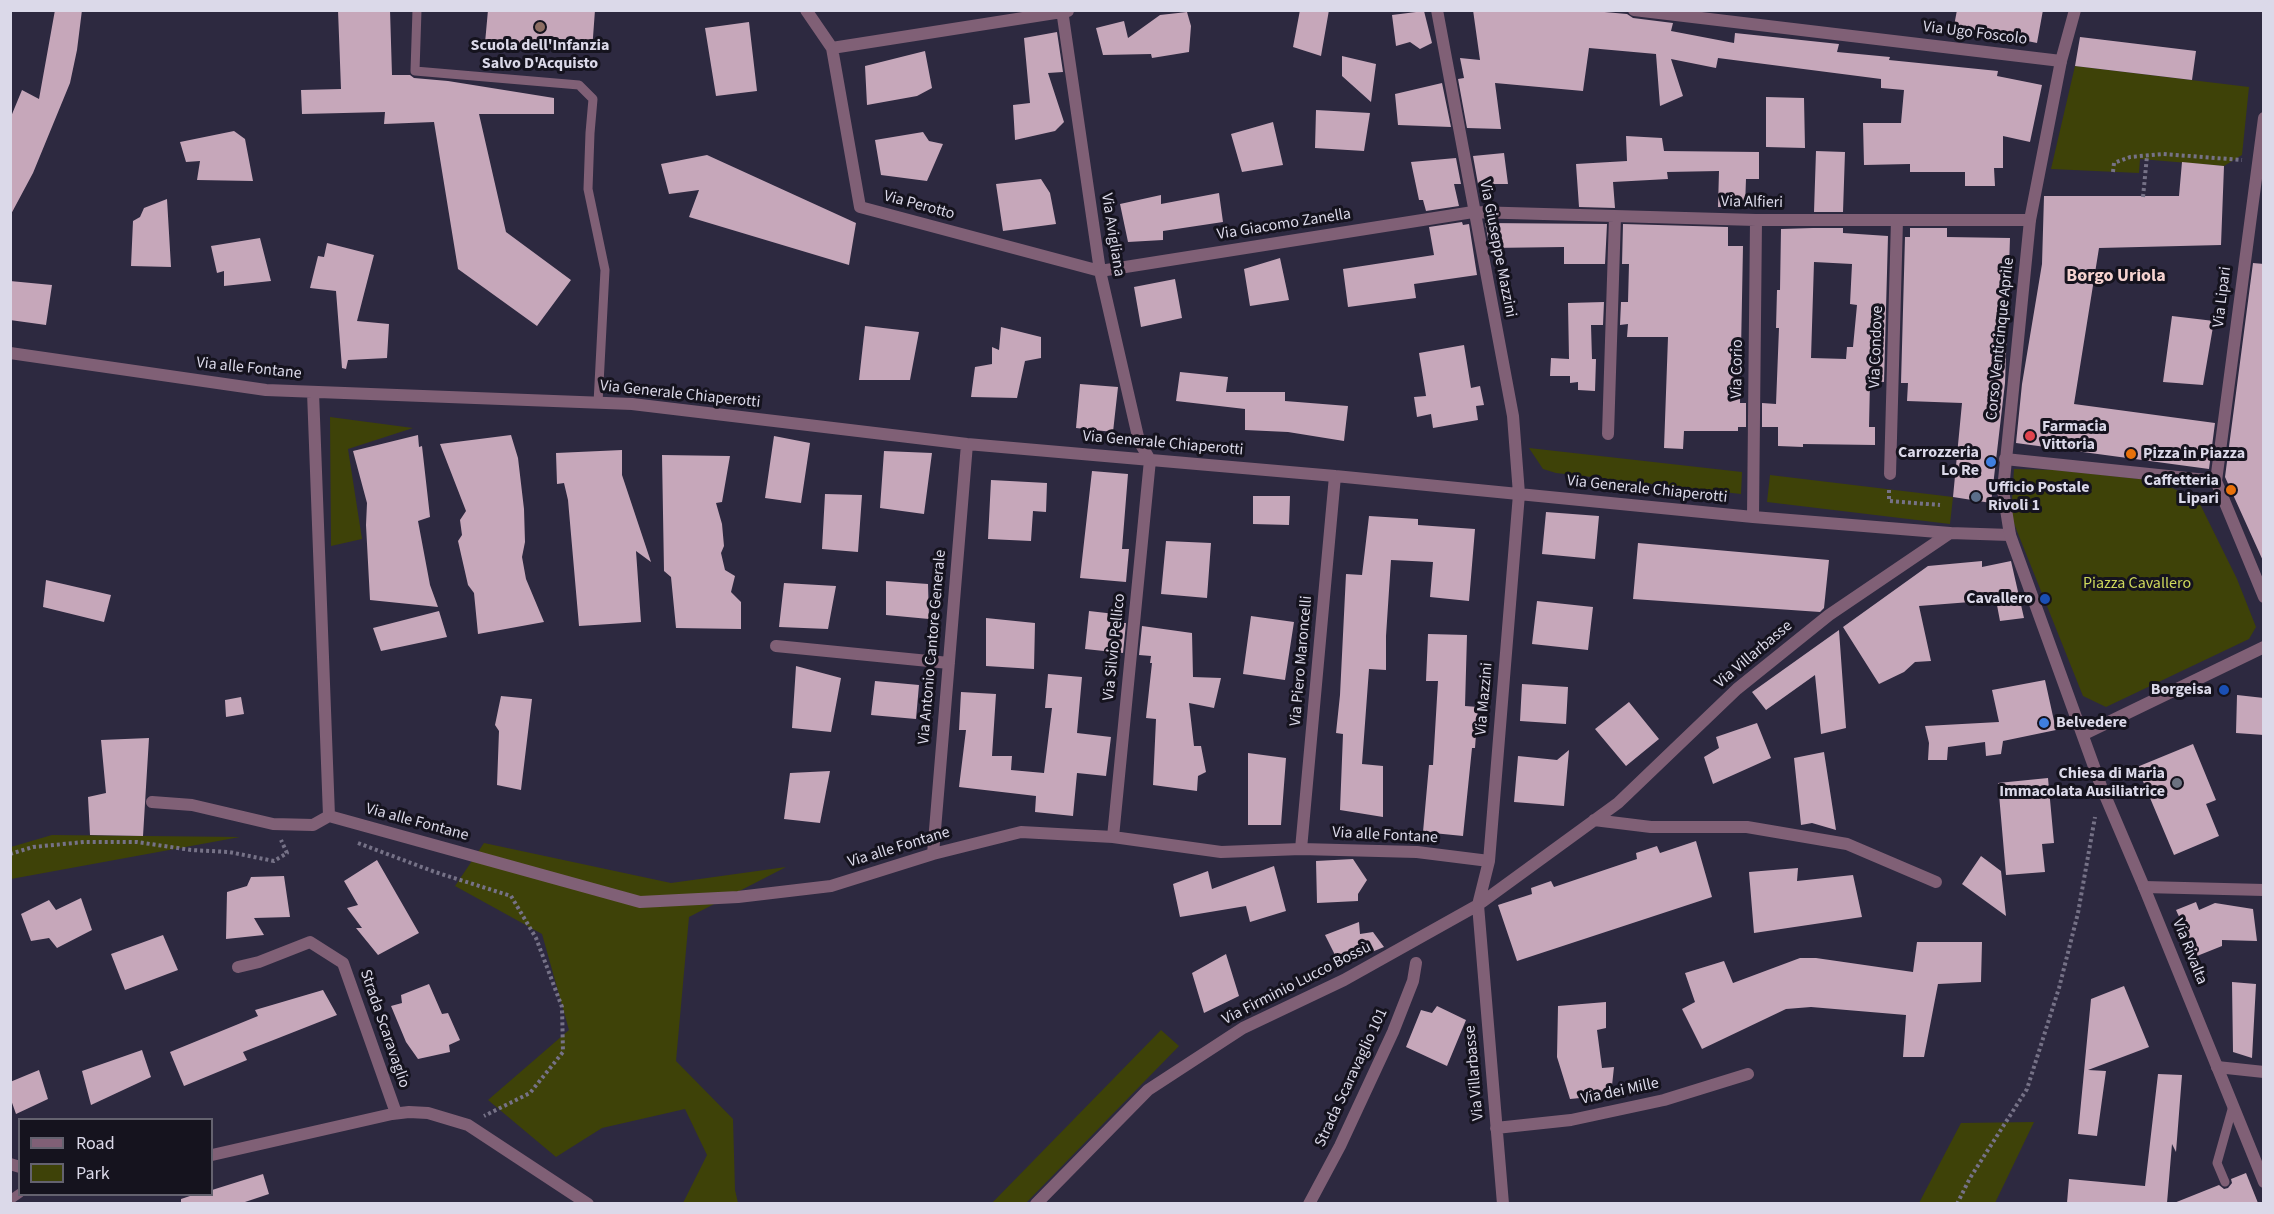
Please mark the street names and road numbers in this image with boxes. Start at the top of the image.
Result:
street label: Via Ugo Foscolo [1922,18,2028,50]
street label: Via Giuseppe Mazzini [1474,179,1520,319]
street label: Via Perotto [881,187,957,225]
street label: Via Avigliana [1096,192,1128,278]
street label: Via Alfieri [1721,193,1783,213]
street label: Via Giacomo Zanella [1216,205,1352,245]
street label: Corso Venticinque Aprile [1983,257,2019,421]
street label: Via Lipari [2210,265,2236,329]
street label: Via Condove [1866,305,1888,389]
street label: Via Corio [1728,339,1748,399]
street label: Via alle Fontane [195,354,303,384]
street label: Via Generale Chiaperotti [599,377,761,413]
street label: Via Generale Chiaperotti [1082,427,1244,461]
street label: Via Generale Chiaperotti [1566,472,1728,508]
street label: Via Antonio Cantore Generale [915,549,951,745]
street label: Via Silvio Pellico [1100,592,1130,702]
street label: Via Piero Maroncelli [1287,595,1317,727]
street label: Via Villarbasse [1711,617,1797,693]
street label: Via Mazzini [1472,662,1498,736]
street label: Via alle Fontane [363,800,471,846]
street label: Via alle Fontane [846,823,952,873]
street label: Via alle Fontane [1332,824,1438,848]
street label: Via Rivalta [2167,916,2211,988]
street label: Via Firminio Lucco Bossù [1219,938,1375,1030]
street label: Strada Scaravaglio [355,967,413,1091]
street label: Strada Scaravaglio 101 [1311,1006,1393,1150]
street label: Via Villarbasse [1461,1025,1489,1121]
street label: Via dei Mille [1579,1074,1661,1110]

